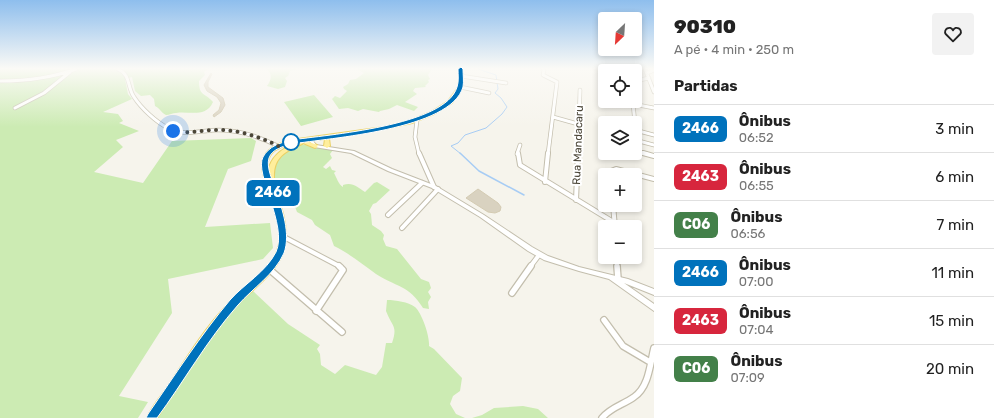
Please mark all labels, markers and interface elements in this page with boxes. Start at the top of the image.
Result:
north arrow [598,12,642,56]
map controls [598,12,642,264]
button: heart [932,13,974,55]
text: 90310 [674,15,736,38]
text: A pé · 4 min · 250 m [674,42,794,57]
button: locate [598,64,642,108]
text: Partidas [674,77,738,95]
street label: Rua Mandacaru [570,105,586,185]
text: Ônibus [739,112,791,130]
button: layers [598,116,642,160]
text: 2466 [682,120,719,137]
text: 3 min [935,120,974,138]
your location [163,121,183,141]
text: 06:52 [739,130,774,145]
unlabelled marker [282,133,300,151]
text: Ônibus [739,160,791,178]
button: + [598,168,642,212]
text: 2463 [682,168,719,185]
text: 6 min [935,168,974,186]
text: 06:55 [739,178,774,193]
line badge: 2466 [245,180,301,206]
text: 2466 [255,184,291,201]
text: Ônibus [730,208,782,226]
text: C06 [682,216,710,233]
text: 7 min [937,216,974,234]
button: − [598,220,642,264]
text: 06:56 [730,226,765,241]
text: Ônibus [739,256,791,274]
text: 2466 [682,264,719,281]
text: 11 min [931,264,974,282]
text: 07:00 [739,274,774,289]
text: Ônibus [739,304,791,322]
text: 2463 [682,312,719,329]
text: 15 min [929,312,974,330]
text: 07:04 [739,322,774,337]
text: Ônibus [730,352,782,370]
text: C06 [682,360,710,377]
text: 20 min [926,360,974,378]
text: 07:09 [730,370,765,385]

